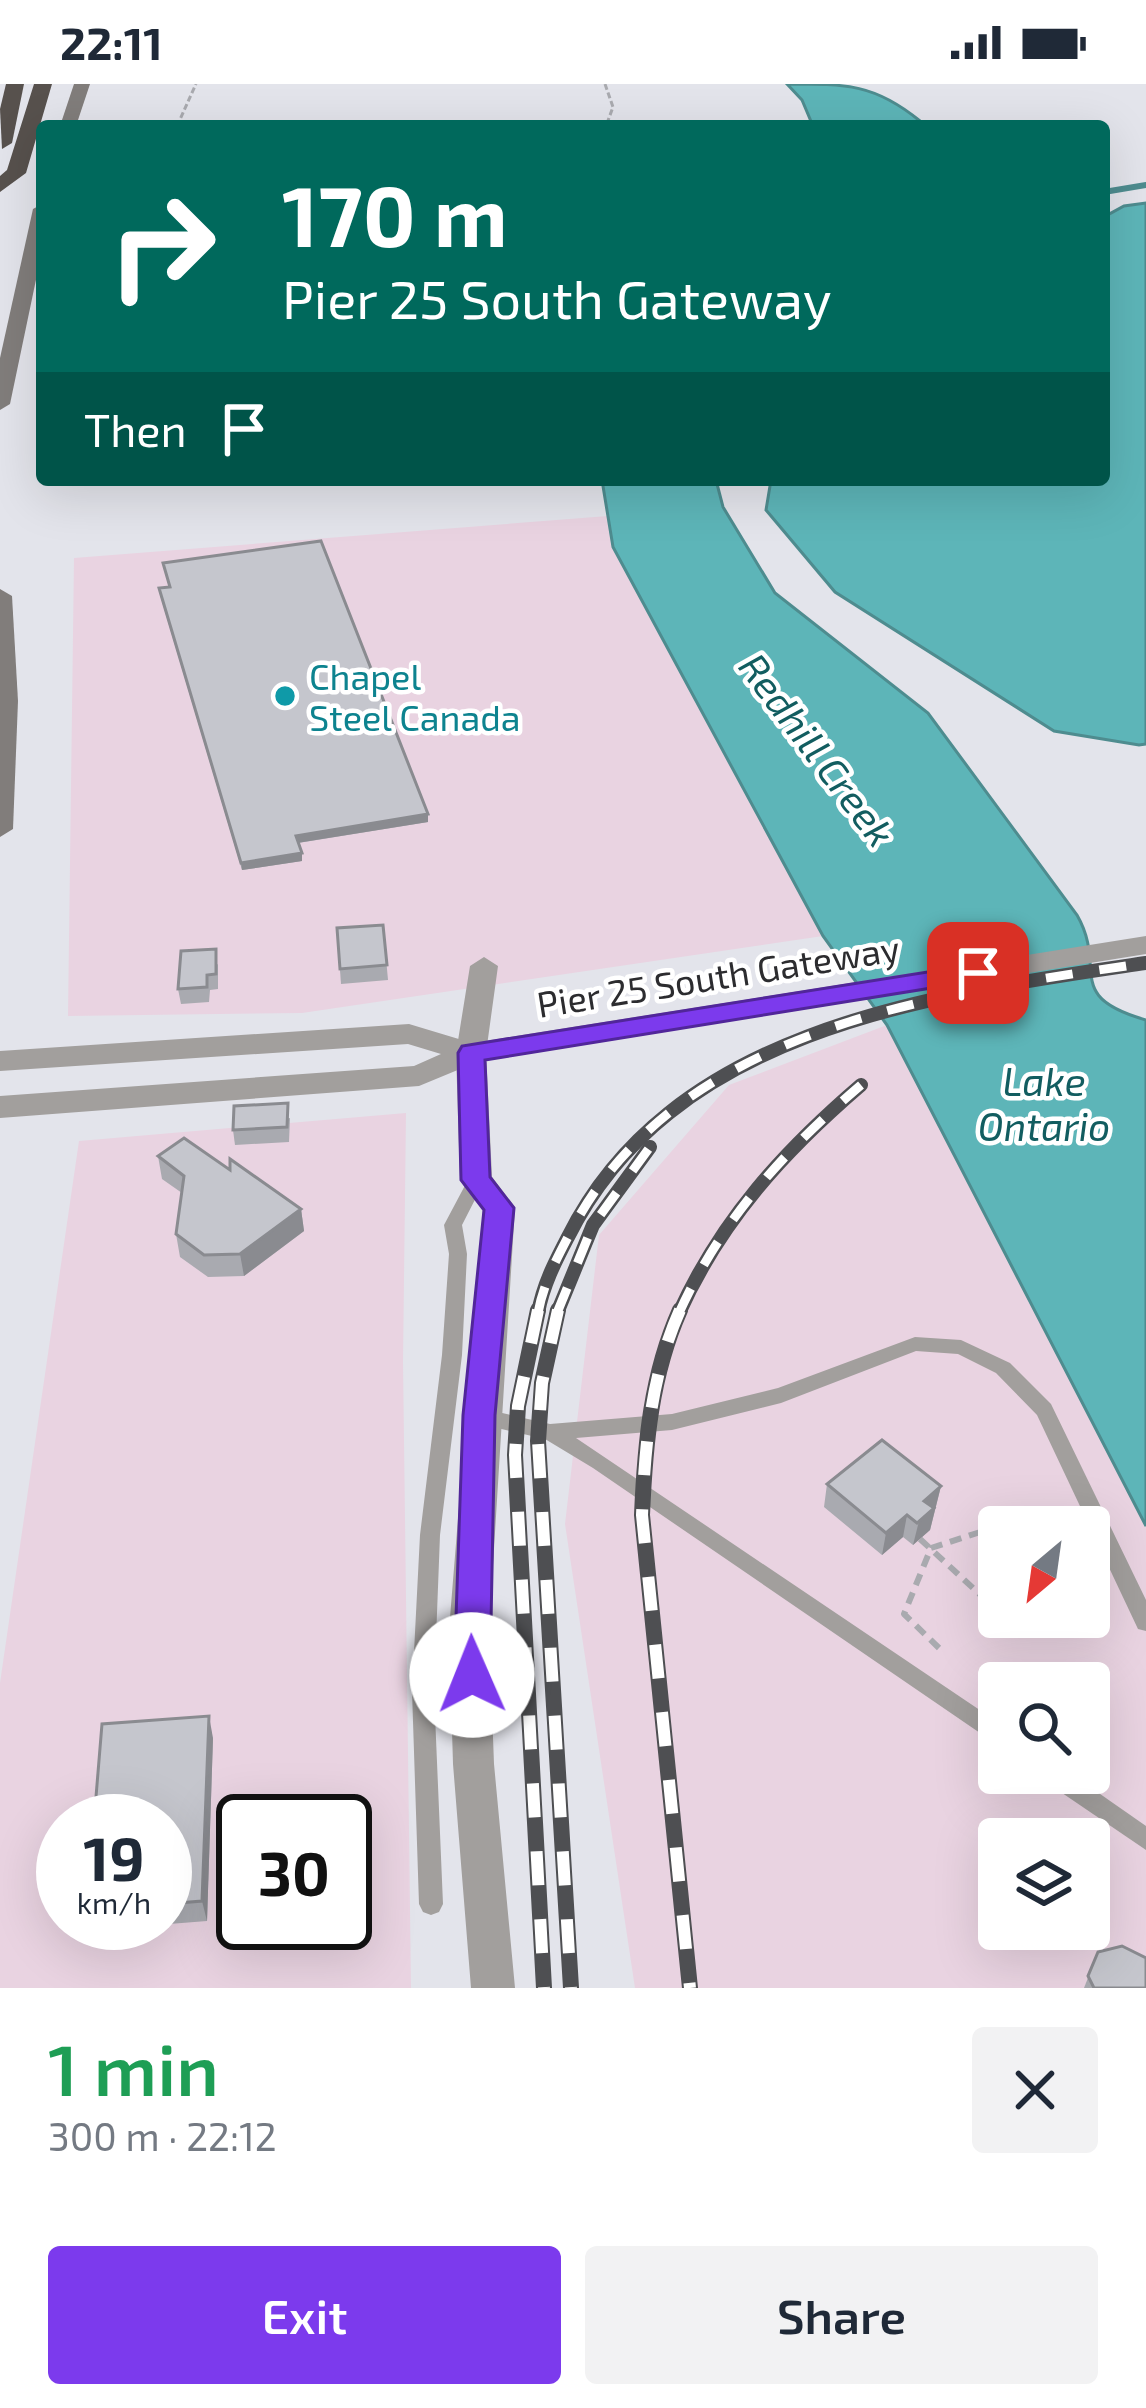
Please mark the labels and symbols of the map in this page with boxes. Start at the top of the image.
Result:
water label: Redhill Creek [730,643,906,855]
place label: Chapel Steel Canada [309,654,521,738]
marker: Chapel Steel Canada [272,683,298,709]
pin [927,922,1029,1024]
street label: Pier 25 South Gateway [534,925,902,1025]
water label: Lake Ontario [978,1057,1110,1149]
north arrow [978,1506,1110,1638]
position arrow [409,1612,535,1738]
speed limit sign: 30 [216,1794,372,1950]

